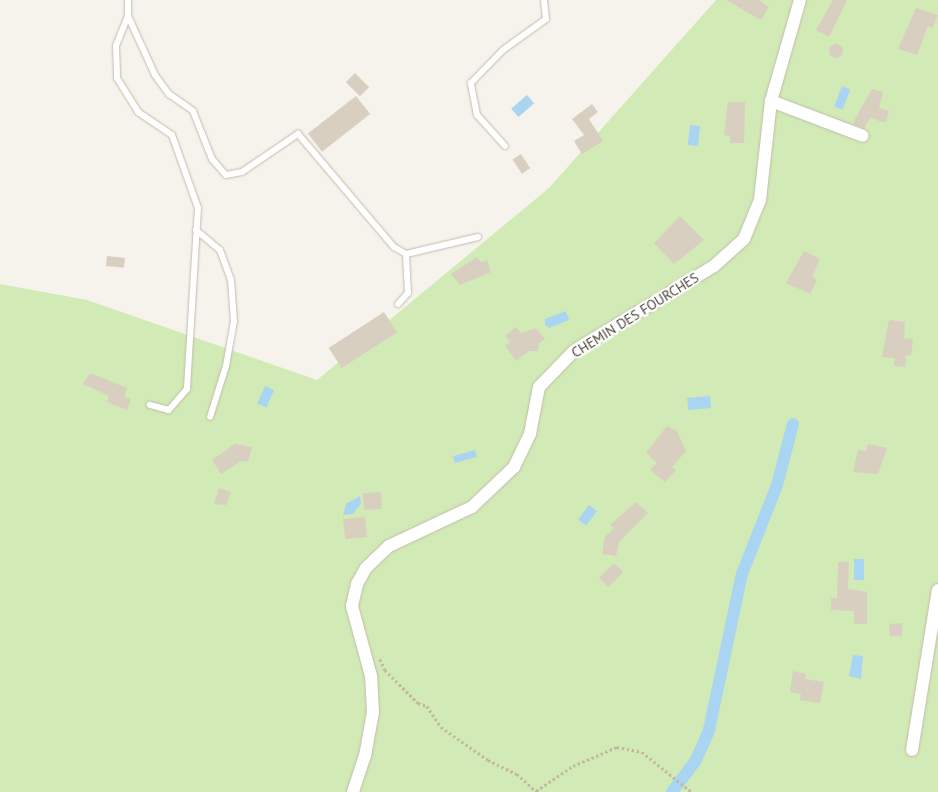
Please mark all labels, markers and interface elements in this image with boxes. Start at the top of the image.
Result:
street label: CHEMIN DES FOURCHES [568,269,702,361]

